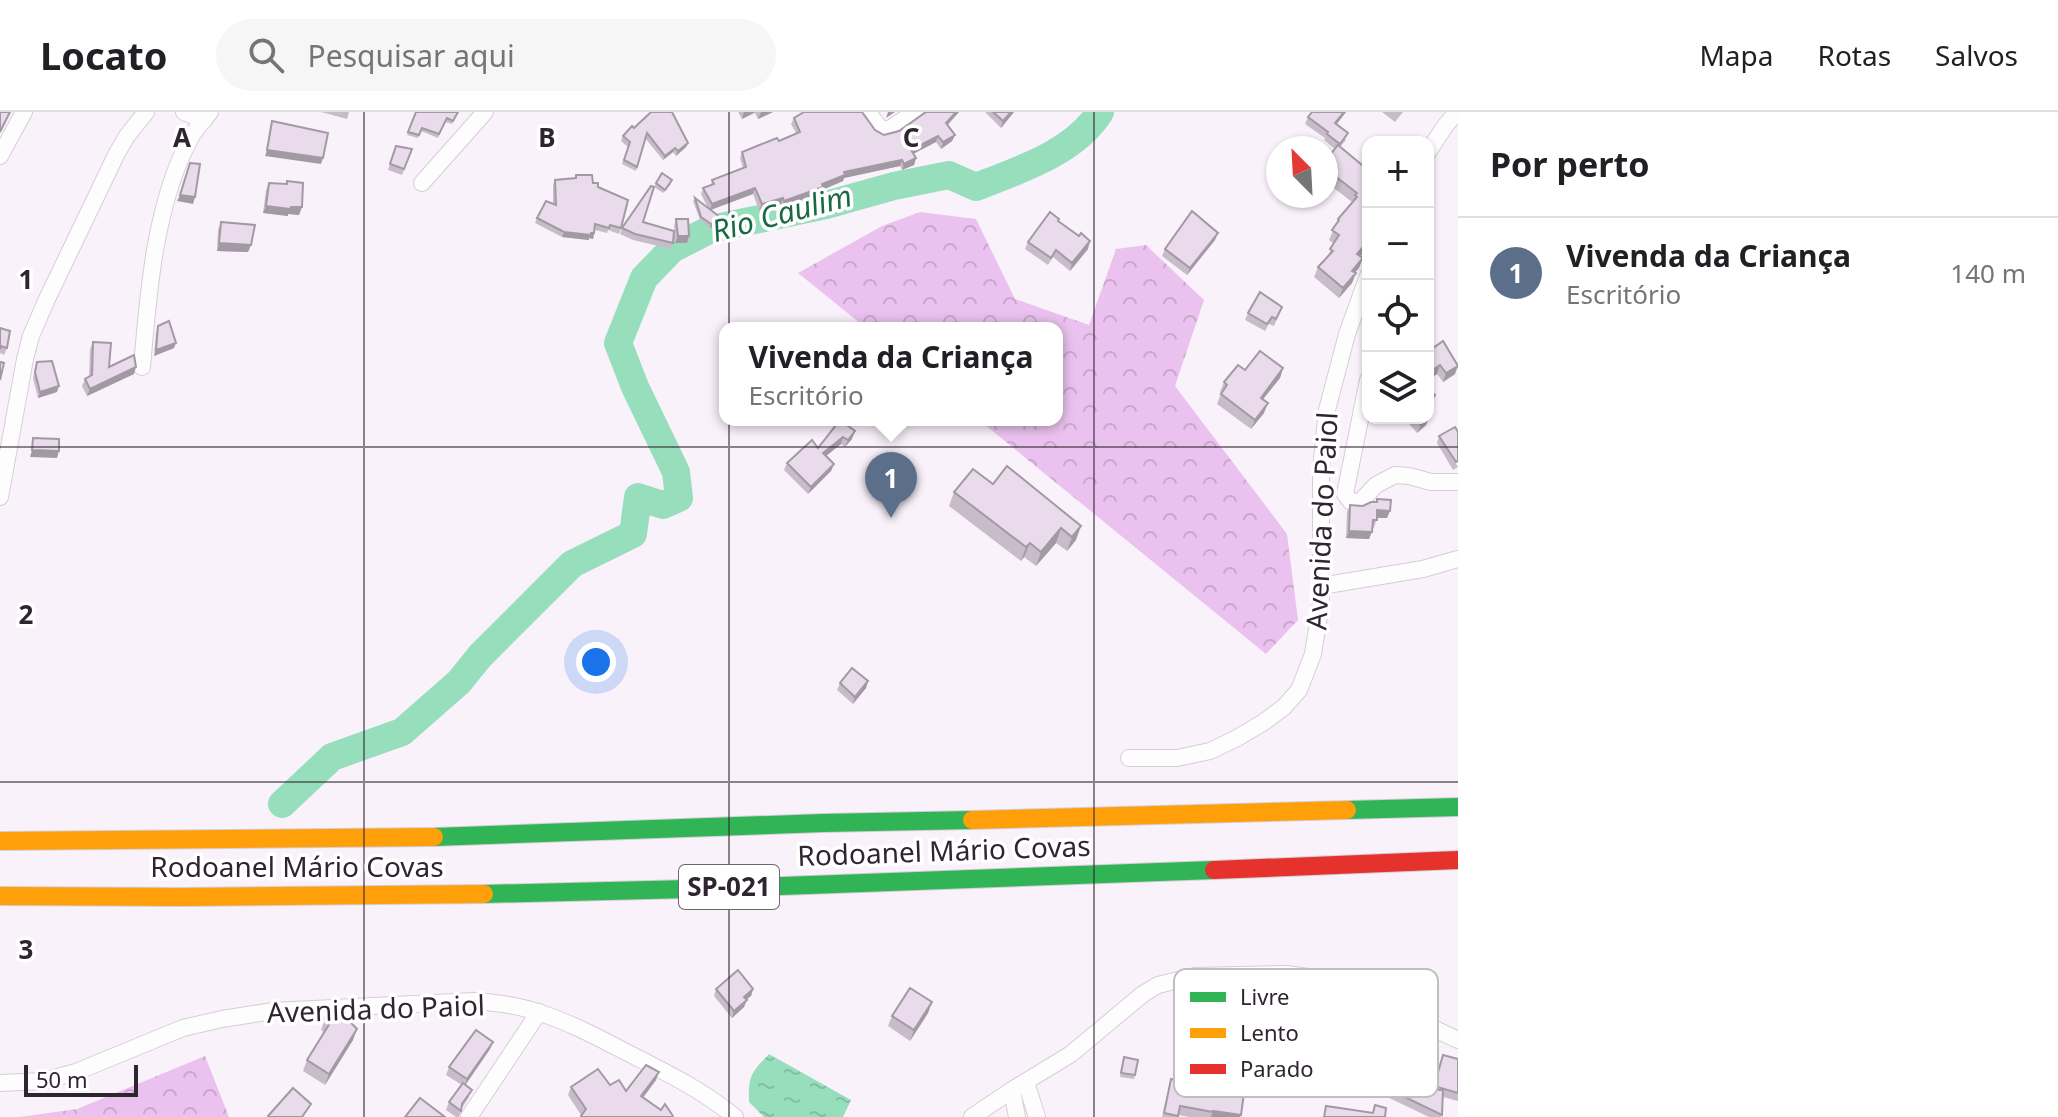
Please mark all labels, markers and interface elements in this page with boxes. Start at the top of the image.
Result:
search box [216,19,776,91]
text: Locato [40,29,168,81]
icon: search [244,33,288,77]
text: Pesquisar aqui [308,35,515,76]
text: Mapa [1699,36,1774,74]
text: Rotas [1818,36,1891,74]
text: Salvos [1935,36,2018,74]
text: A [173,119,191,155]
text: B [538,119,556,155]
text: C [903,119,919,155]
north arrow [1266,136,1338,208]
map controls [1362,136,1434,424]
button: + [1362,136,1434,208]
text: Por perto [1490,141,1649,187]
water label: Rio Caulim [707,174,856,251]
button: − [1362,208,1434,280]
text: Vivenda da Criança [1566,235,1851,276]
text: 1 [1509,255,1523,291]
text: 140 m [1950,255,2026,291]
text: 1 [19,261,33,297]
text: Escritório [1566,276,1681,312]
button: locate [1362,280,1434,352]
popup [719,322,1063,426]
text: Vivenda da Criança [748,336,1034,377]
button: layers [1362,352,1434,424]
text: Escritório [748,377,864,413]
street label: Avenida do Paiol [1296,411,1346,631]
pin: 1 [865,452,917,518]
text: 2 [19,596,34,632]
your location [576,642,616,682]
street label: Rodoanel Mário Covas [797,826,1091,874]
street label: Rodoanel Mário Covas [150,847,444,885]
road number: SP-021 [679,865,779,909]
text: 3 [19,931,33,967]
legend [1174,969,1438,1097]
text: Livre [1240,981,1289,1011]
street label: Avenida do Paiol [266,985,486,1031]
text: Lento [1240,1017,1299,1047]
text: Parado [1240,1053,1313,1083]
scale bar [24,1061,138,1097]
text: 50 m [36,1064,87,1094]

